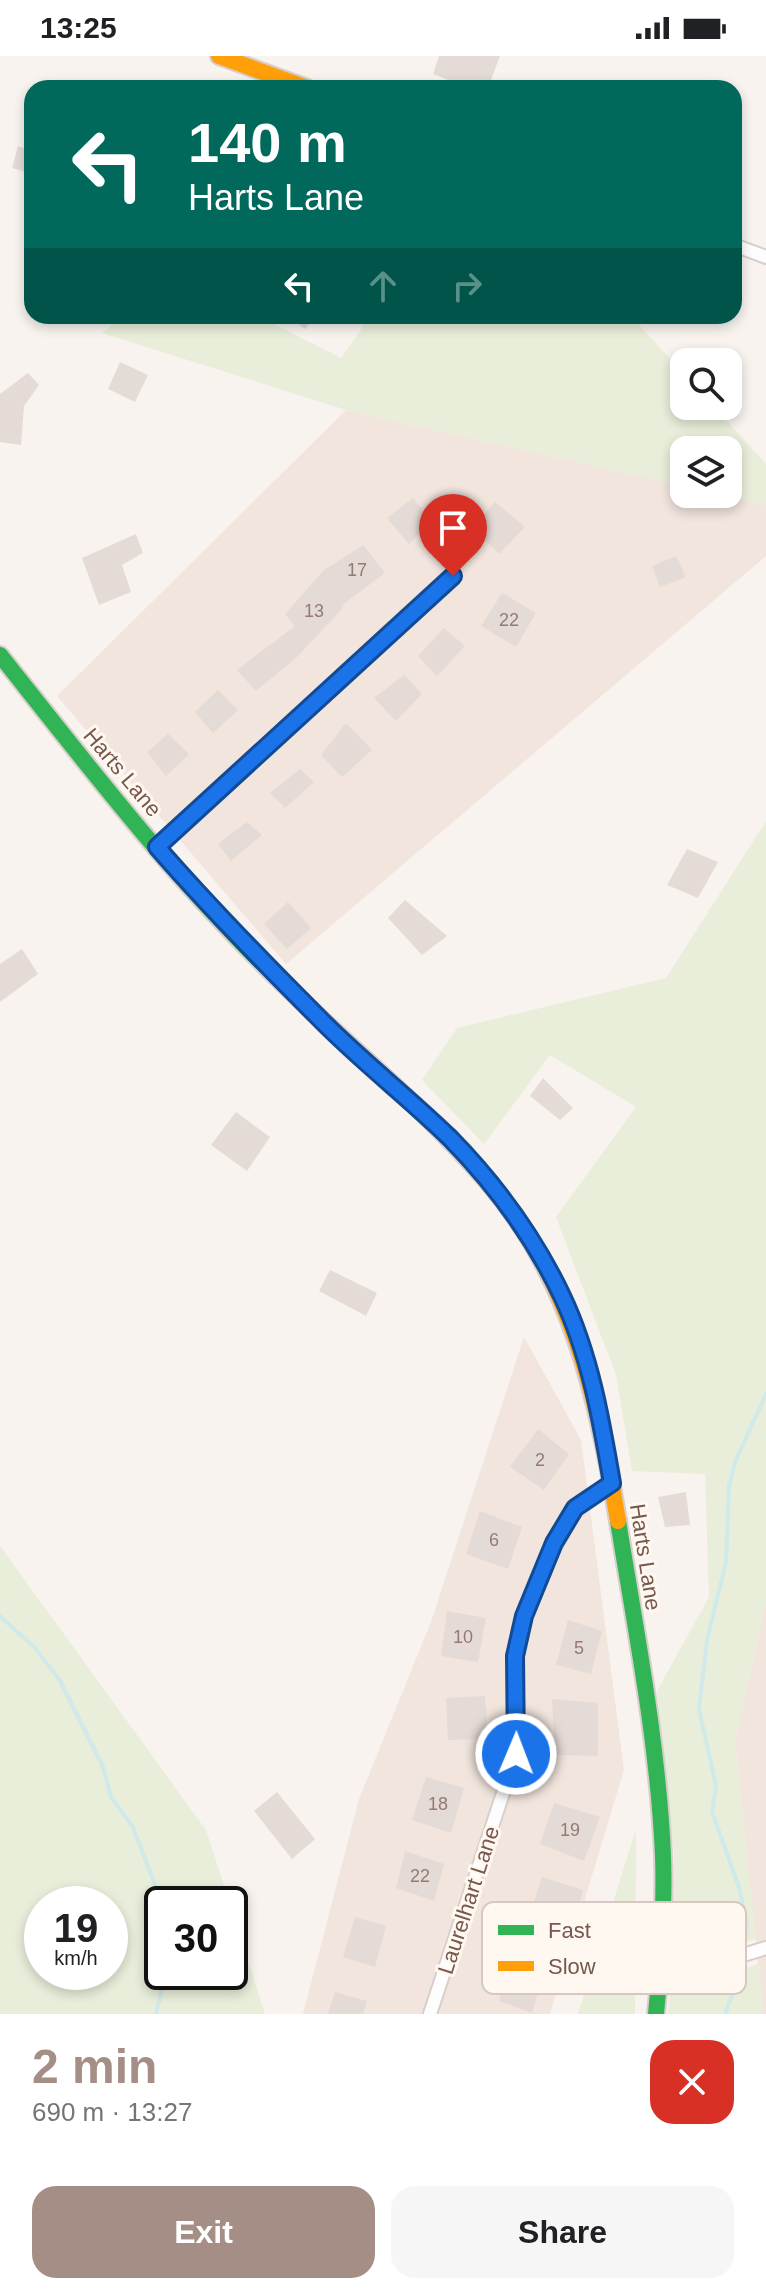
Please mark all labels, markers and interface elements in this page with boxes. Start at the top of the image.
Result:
text: 13:25 [40,11,117,44]
text: 140 m [188,111,347,174]
icon: left [56,112,160,216]
text: Harts Lane [188,177,364,218]
icon: left [277,264,321,308]
icon: ahead [361,264,405,308]
icon: right [445,264,489,308]
map controls [670,348,742,508]
button: search [670,348,742,420]
button: layers [670,436,742,508]
pin [419,494,487,576]
icon: arrive [431,506,475,550]
house number: 17 [347,560,367,580]
house number: 13 [304,601,324,621]
house number: 22 [499,610,519,630]
street label: Harts Lane [78,723,167,822]
house number: 2 [535,1450,545,1470]
street label: Harts Lane [625,1502,666,1612]
house number: 6 [489,1530,499,1550]
house number: 10 [453,1627,473,1647]
house number: 5 [574,1638,584,1658]
position arrow [474,1712,558,1796]
house number: 18 [428,1794,448,1814]
house number: 19 [560,1820,580,1840]
street label: Laurelhart Lane [433,1823,504,1977]
house number: 22 [410,1866,430,1886]
speed limit sign: 30 [144,1886,248,1990]
legend [482,1902,746,1994]
text: 19 [54,1906,98,1950]
text: Fast [548,1918,591,1943]
text: km/h [54,1947,98,1969]
text: Slow [548,1954,596,1979]
text: 2 min [32,2040,157,2093]
button: close [650,2040,734,2124]
text: 690 m · 13:27 [32,2097,192,2127]
button: Exit [32,2186,375,2278]
button: Share [391,2186,734,2278]

